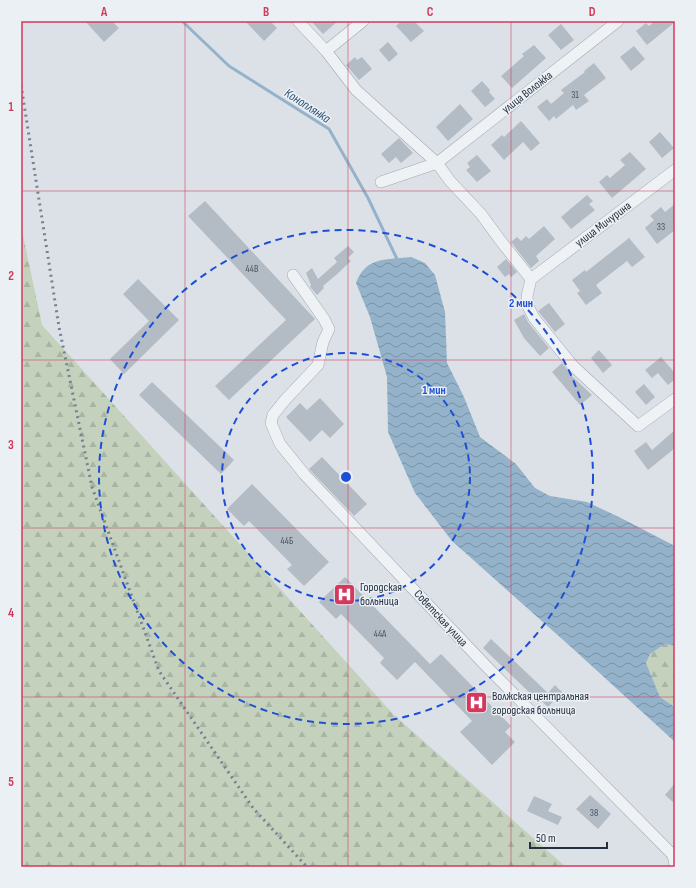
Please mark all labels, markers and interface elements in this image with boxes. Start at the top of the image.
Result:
text: A [100,4,108,20]
text: B [263,4,269,20]
text: C [427,4,434,20]
text: D [589,4,596,20]
street label: улица Воложка [499,68,556,117]
water label: Коноплянка [281,85,334,127]
house number: 31 [571,89,579,101]
text: 1 [8,99,14,115]
street label: улица Мичурина [572,198,635,250]
house number: 33 [657,221,665,233]
house number: 44В [246,263,259,275]
text: 2 [8,268,14,284]
text: 2 мин [509,296,533,311]
text: 1 мин [422,383,446,398]
text: 3 [8,437,14,453]
centre of rings [339,470,353,484]
house number: 44Б [281,535,294,547]
place label: Городская больница [360,580,402,609]
hospital icon: Городская больница [332,581,358,607]
street label: Советская улица [411,587,471,650]
text: 4 [8,605,14,621]
house number: 44А [374,628,387,640]
place label: Волжская центральная городская больница [492,689,589,718]
hospital icon: Волжская центральная городская больница [463,690,489,716]
text: 5 [8,774,14,790]
house number: 38 [590,807,598,819]
scale bar [530,824,607,850]
text: 50 m [536,831,556,846]

